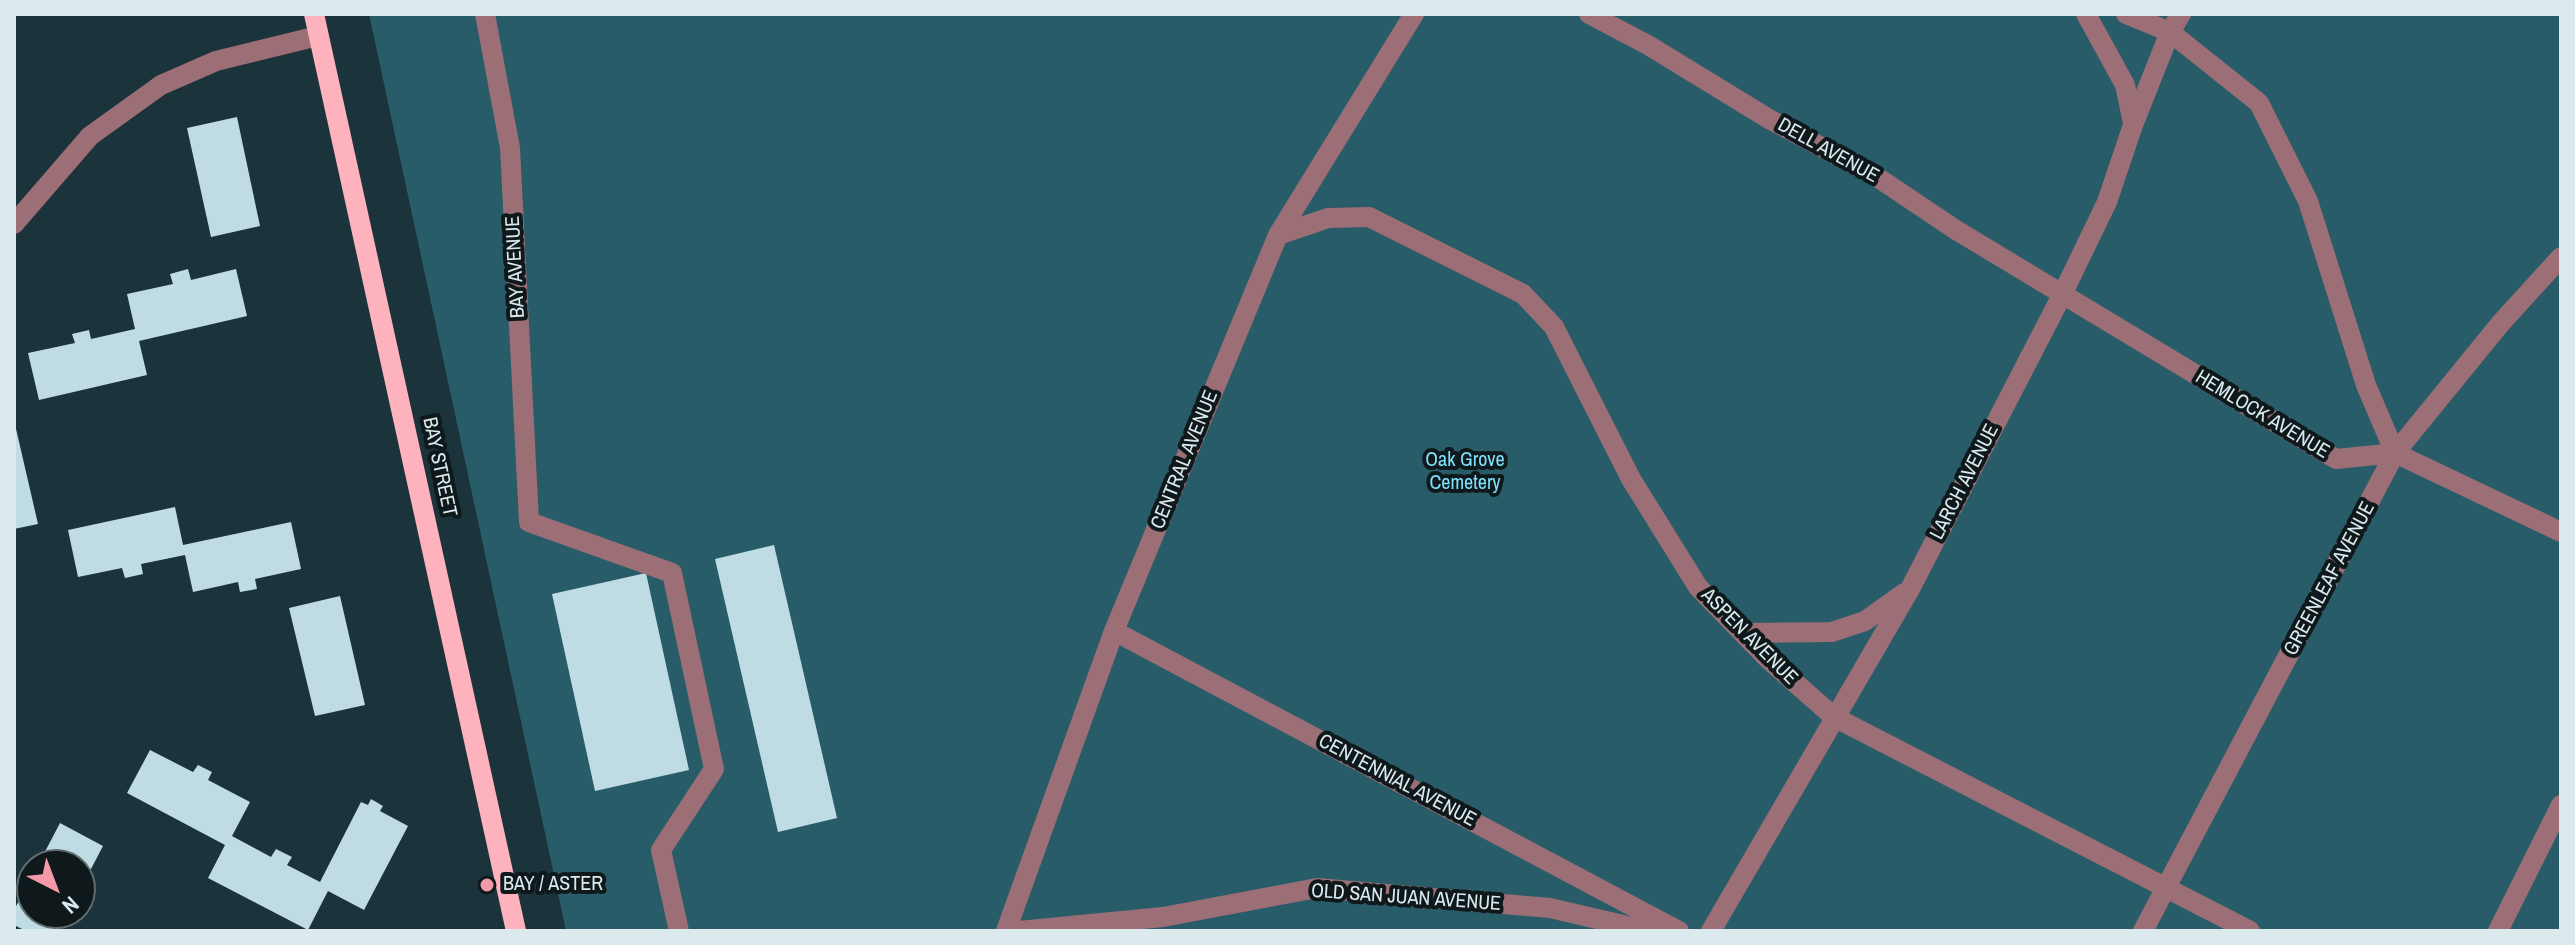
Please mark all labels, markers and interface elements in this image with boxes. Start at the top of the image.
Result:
street label: DELL AVENUE [1773,113,1883,189]
street label: BAY AVENUE [501,215,531,319]
street label: HEMLOCK AVENUE [2191,366,2333,464]
street label: CENTRAL AVENUE [1146,387,1224,533]
street label: BAY STREET [417,415,461,519]
street label: LARCH AVENUE [1926,420,2004,544]
park label: Oak Grove Cemetery [1425,449,1505,496]
street label: GREENLEAF AVENUE [2279,498,2381,660]
street label: ASPEN AVENUE [1696,584,1802,690]
street label: CENTENNIAL AVENUE [1314,729,1480,833]
north arrow [16,849,96,929]
place label: BAY / ASTER [503,873,603,897]
marker: BAY / ASTER [478,876,496,894]
street label: OLD SAN JUAN AVENUE [1310,879,1502,917]
text: N [56,890,86,921]

